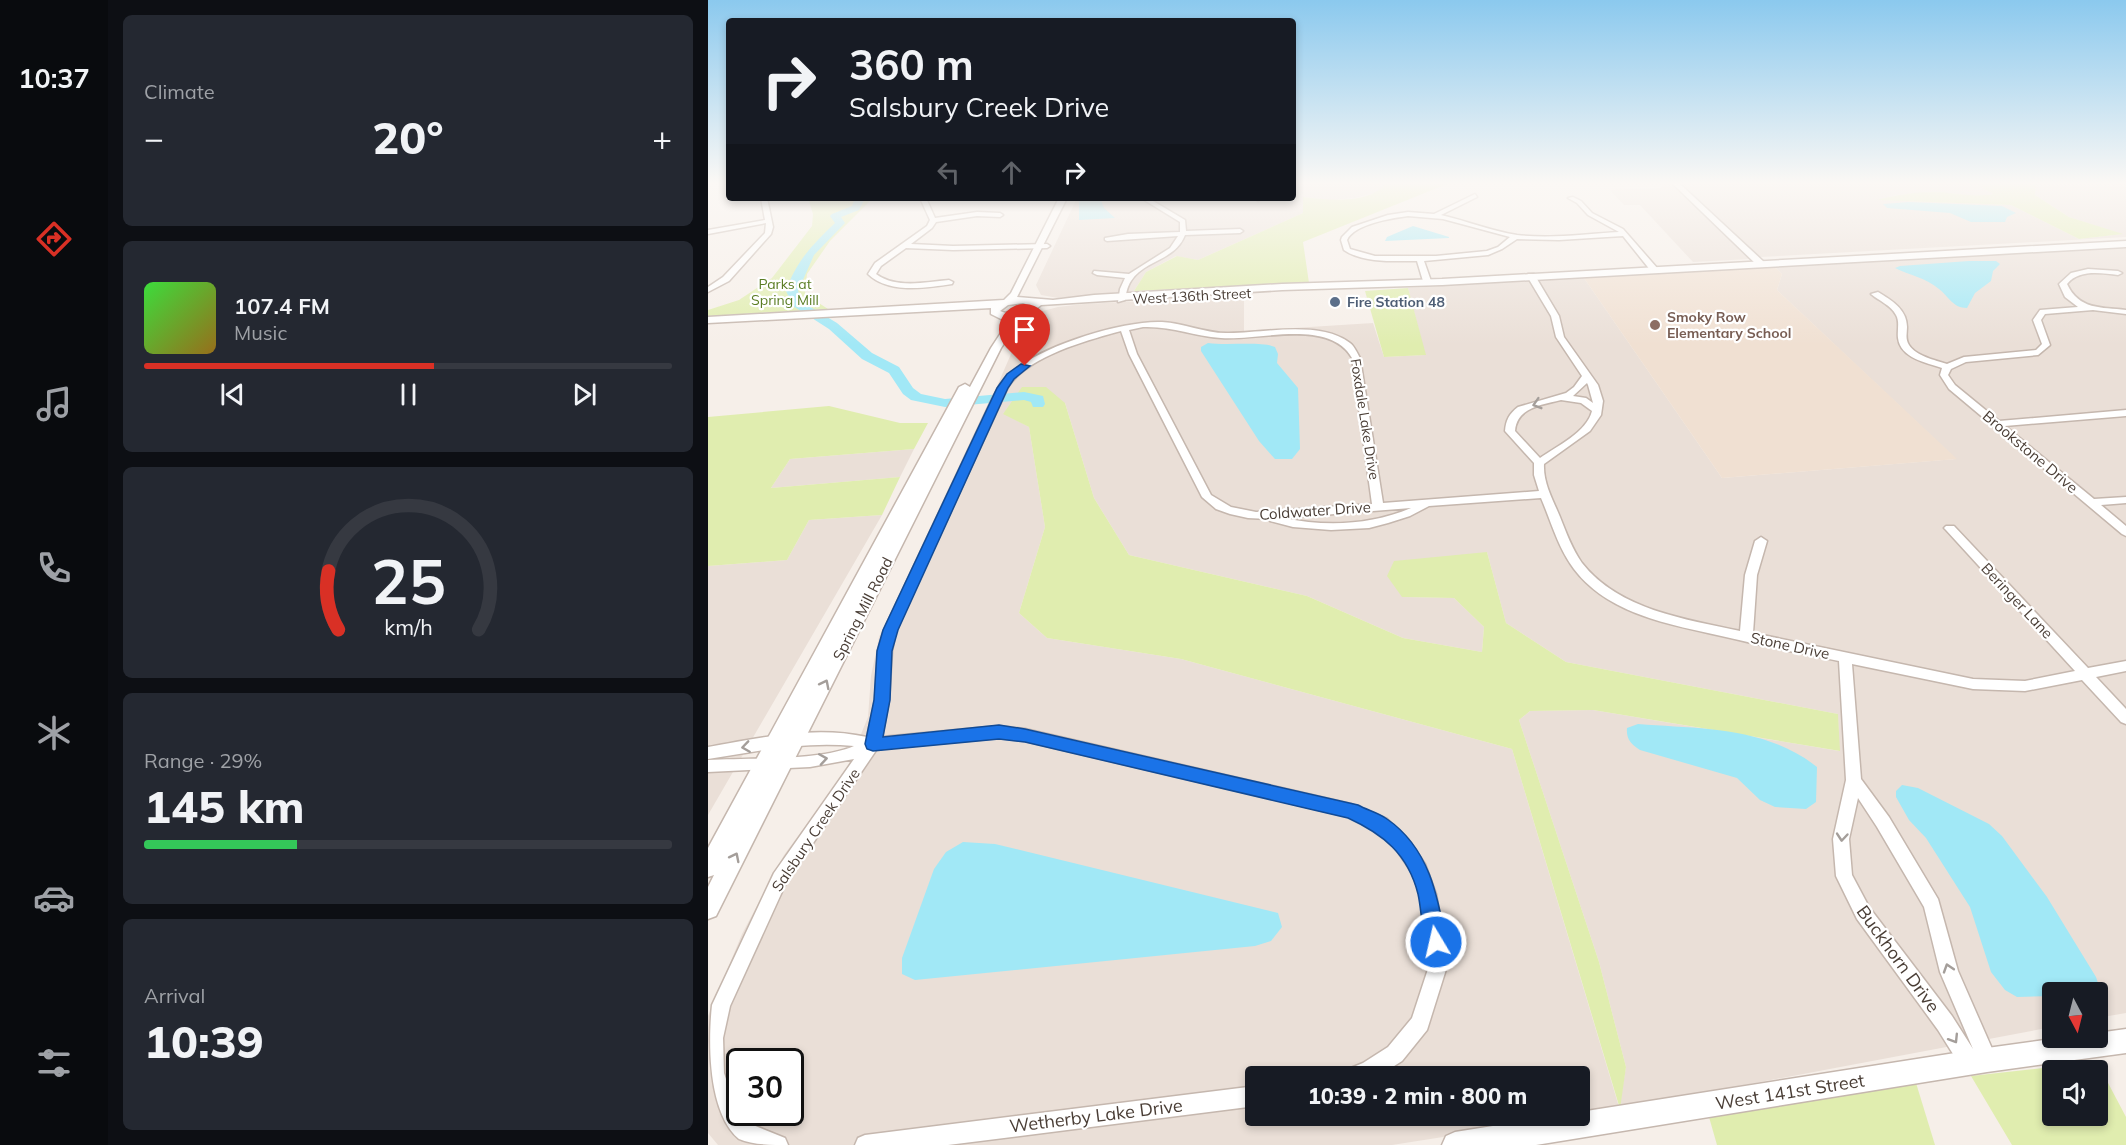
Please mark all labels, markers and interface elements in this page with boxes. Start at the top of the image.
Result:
text: 360 m [849,38,974,91]
icon: right [750,42,828,120]
text: 10:37 [18,61,90,95]
text: Climate [144,79,215,104]
text: Salsbury Creek Drive [849,90,1109,124]
text: 20° [372,109,444,165]
text: − [144,117,164,158]
text: + [652,117,672,158]
icon: left [932,156,965,189]
icon: ahead [995,156,1028,189]
icon: right [1058,156,1091,189]
icon: directions [33,218,75,260]
park label: Parks at Spring Mill [751,275,819,309]
street label: West 136th Street [1132,284,1252,308]
text: 107.4 FM [234,292,330,320]
place label: Fire Station 48 [1347,293,1445,311]
marker: Fire Station 48 [1328,295,1342,309]
pin [999,304,1050,366]
place label: Smoky Row Elementary School [1667,308,1791,342]
icon: arrive [1008,313,1041,346]
marker: Smoky Row Elementary School [1648,318,1662,332]
text: Music [234,320,287,345]
street label: Foxdale Lake Drive [1347,357,1383,481]
icon: previous [216,378,249,411]
icon: pause [392,378,425,411]
icon: next [568,378,601,411]
icon: music [33,383,75,425]
one-way arrow [1532,397,1543,409]
street label: Brookstone Drive [1979,406,2082,497]
street label: Coldwater Drive [1259,497,1371,524]
text: 25 [371,541,445,620]
icon: phone [33,547,75,589]
street label: Spring Mill Road [828,554,897,664]
street label: Beringer Lane [1977,559,2057,643]
text: km/h [384,613,432,640]
street label: Stone Drive [1749,628,1831,663]
one-way arrow [817,680,829,691]
icon: climate [33,712,75,754]
one-way arrow [741,740,751,752]
text: Range · 29% [144,748,262,773]
one-way arrow [819,753,828,765]
street label: Salsbury Creek Drive [767,764,864,895]
text: 145 km [144,778,305,834]
one-way arrow [1836,832,1849,841]
one-way arrow [728,853,739,864]
icon: car [33,877,75,919]
street label: Buckhorn Drive [1852,901,1945,1017]
position arrow [1404,910,1468,974]
one-way arrow [1943,963,1955,974]
north arrow [2042,982,2108,1048]
map controls [2042,982,2108,1126]
text: Arrival [144,983,205,1008]
text: 10:39 [144,1013,264,1069]
one-way arrow [1947,1033,1959,1043]
icon: filters [33,1042,75,1084]
speed limit sign: 30 [726,1048,804,1126]
button: sound [2042,1060,2108,1126]
street label: West 141st Street [1714,1068,1866,1115]
text: 10:39 · 2 min · 800 m [1308,1082,1527,1110]
street label: Wetherby Lake Drive [1008,1093,1184,1138]

